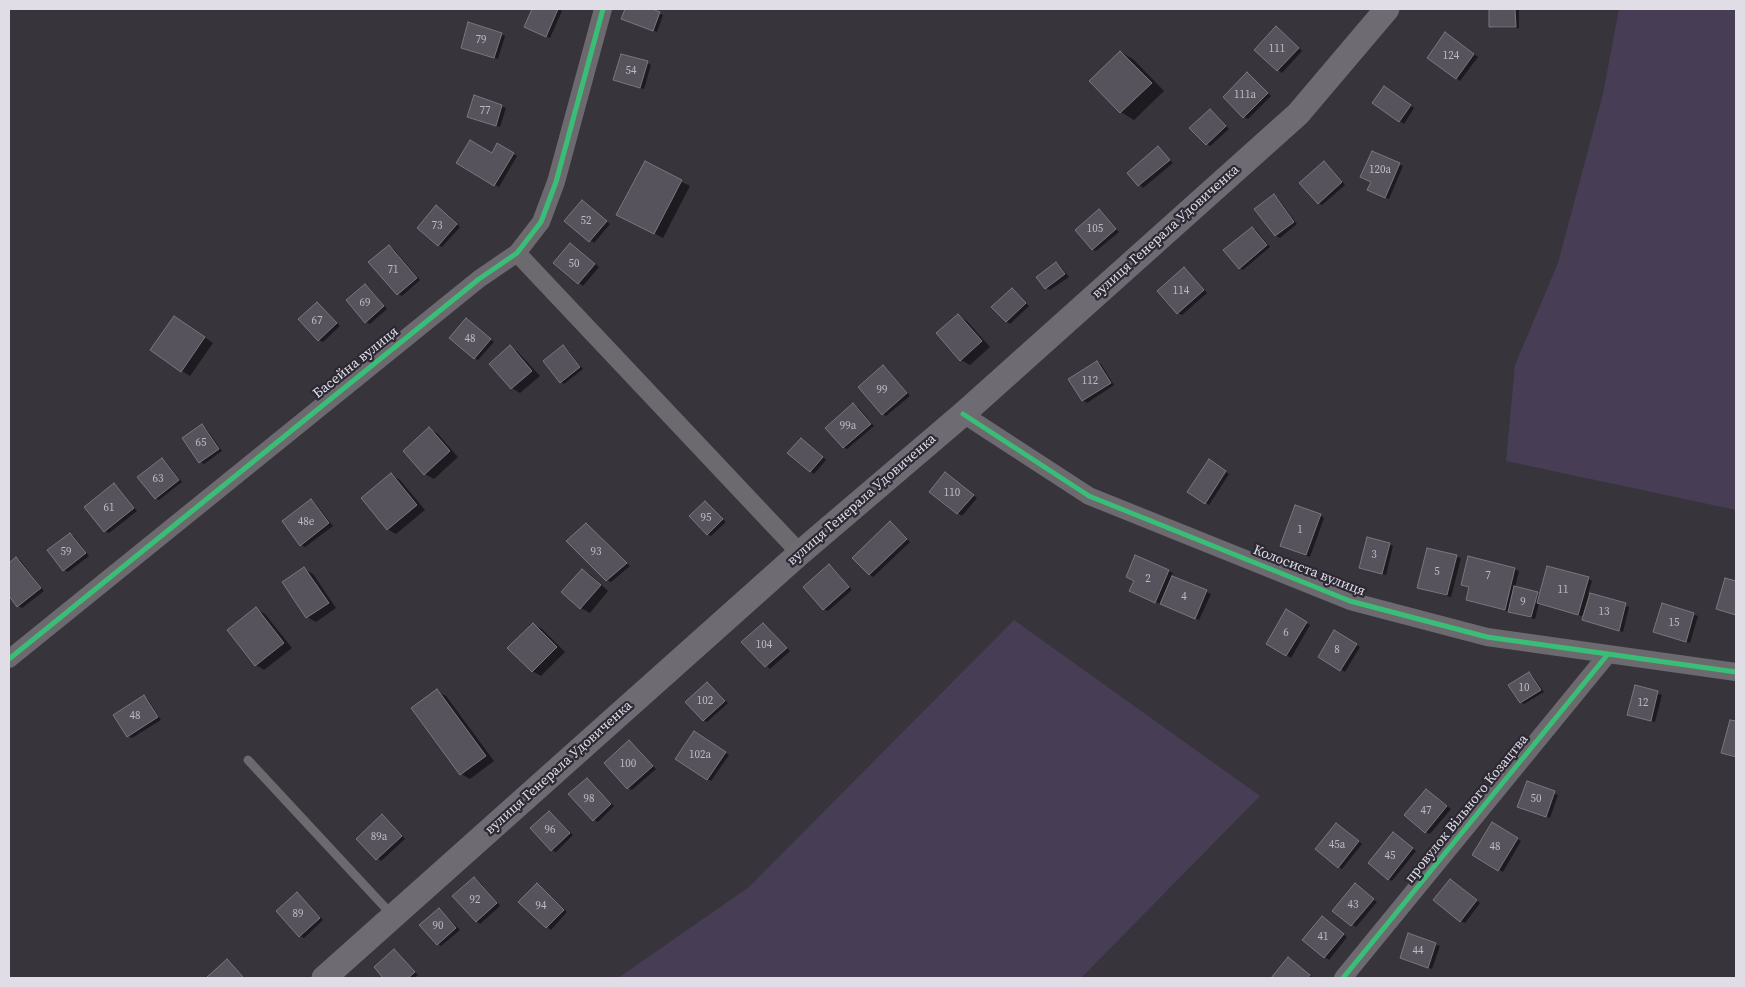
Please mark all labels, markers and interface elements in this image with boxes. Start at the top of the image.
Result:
house number: 79 [476,33,486,47]
house number: 111 [1269,42,1285,56]
house number: 124 [1443,49,1459,63]
house number: 54 [626,64,636,78]
house number: 111а [1234,88,1256,102]
house number: 77 [480,104,490,118]
street label: вулиця Генерала Удовиченка [1089,162,1243,302]
house number: 120а [1369,163,1391,177]
house number: 52 [581,214,591,228]
house number: 73 [432,219,442,233]
house number: 105 [1087,222,1103,236]
house number: 50 [569,257,579,271]
house number: 71 [388,263,398,277]
house number: 114 [1173,284,1189,298]
house number: 69 [360,296,370,310]
house number: 67 [312,314,322,328]
street label: Басейна вулиця [310,323,402,403]
house number: 48 [465,332,475,346]
house number: 112 [1082,374,1098,388]
house number: 99 [877,383,887,397]
house number: 99а [840,419,856,433]
street label: вулиця Генерала Удовиченка [784,431,940,569]
house number: 65 [196,436,206,450]
house number: 63 [153,472,163,486]
house number: 110 [944,486,960,500]
house number: 61 [104,501,114,515]
house number: 95 [701,511,711,525]
house number: 48е [298,515,314,529]
house number: 1 [1297,523,1303,537]
street label: Колосиста вулиця [1250,542,1368,600]
house number: 59 [61,545,71,559]
house number: 93 [591,545,601,559]
house number: 3 [1371,548,1377,562]
house number: 5 [1434,565,1440,579]
house number: 7 [1485,569,1491,583]
house number: 2 [1145,572,1151,586]
house number: 11 [1558,583,1568,597]
house number: 4 [1181,590,1187,604]
house number: 9 [1520,595,1526,609]
house number: 13 [1599,605,1609,619]
house number: 15 [1669,616,1679,630]
house number: 6 [1283,626,1289,640]
house number: 104 [756,638,772,652]
house number: 8 [1334,643,1340,657]
house number: 10 [1519,681,1529,695]
house number: 102 [697,694,713,708]
house number: 12 [1638,696,1648,710]
street label: вулиця Генерала Удовиченка [482,698,636,838]
house number: 48 [130,709,140,723]
street label: провулок Вільного Козацтва [1402,731,1532,887]
house number: 102а [689,748,711,762]
house number: 100 [620,757,636,771]
house number: 98 [584,792,594,806]
house number: 50 [1531,792,1541,806]
house number: 47 [1421,804,1431,818]
house number: 96 [545,823,555,837]
house number: 89а [371,830,387,844]
house number: 45а [1329,838,1345,852]
house number: 48 [1490,840,1500,854]
house number: 45 [1385,849,1395,863]
house number: 92 [470,893,480,907]
house number: 43 [1348,898,1358,912]
house number: 94 [536,899,546,913]
house number: 89 [293,907,303,921]
house number: 90 [433,919,443,933]
house number: 41 [1318,930,1328,944]
house number: 44 [1413,944,1423,958]

